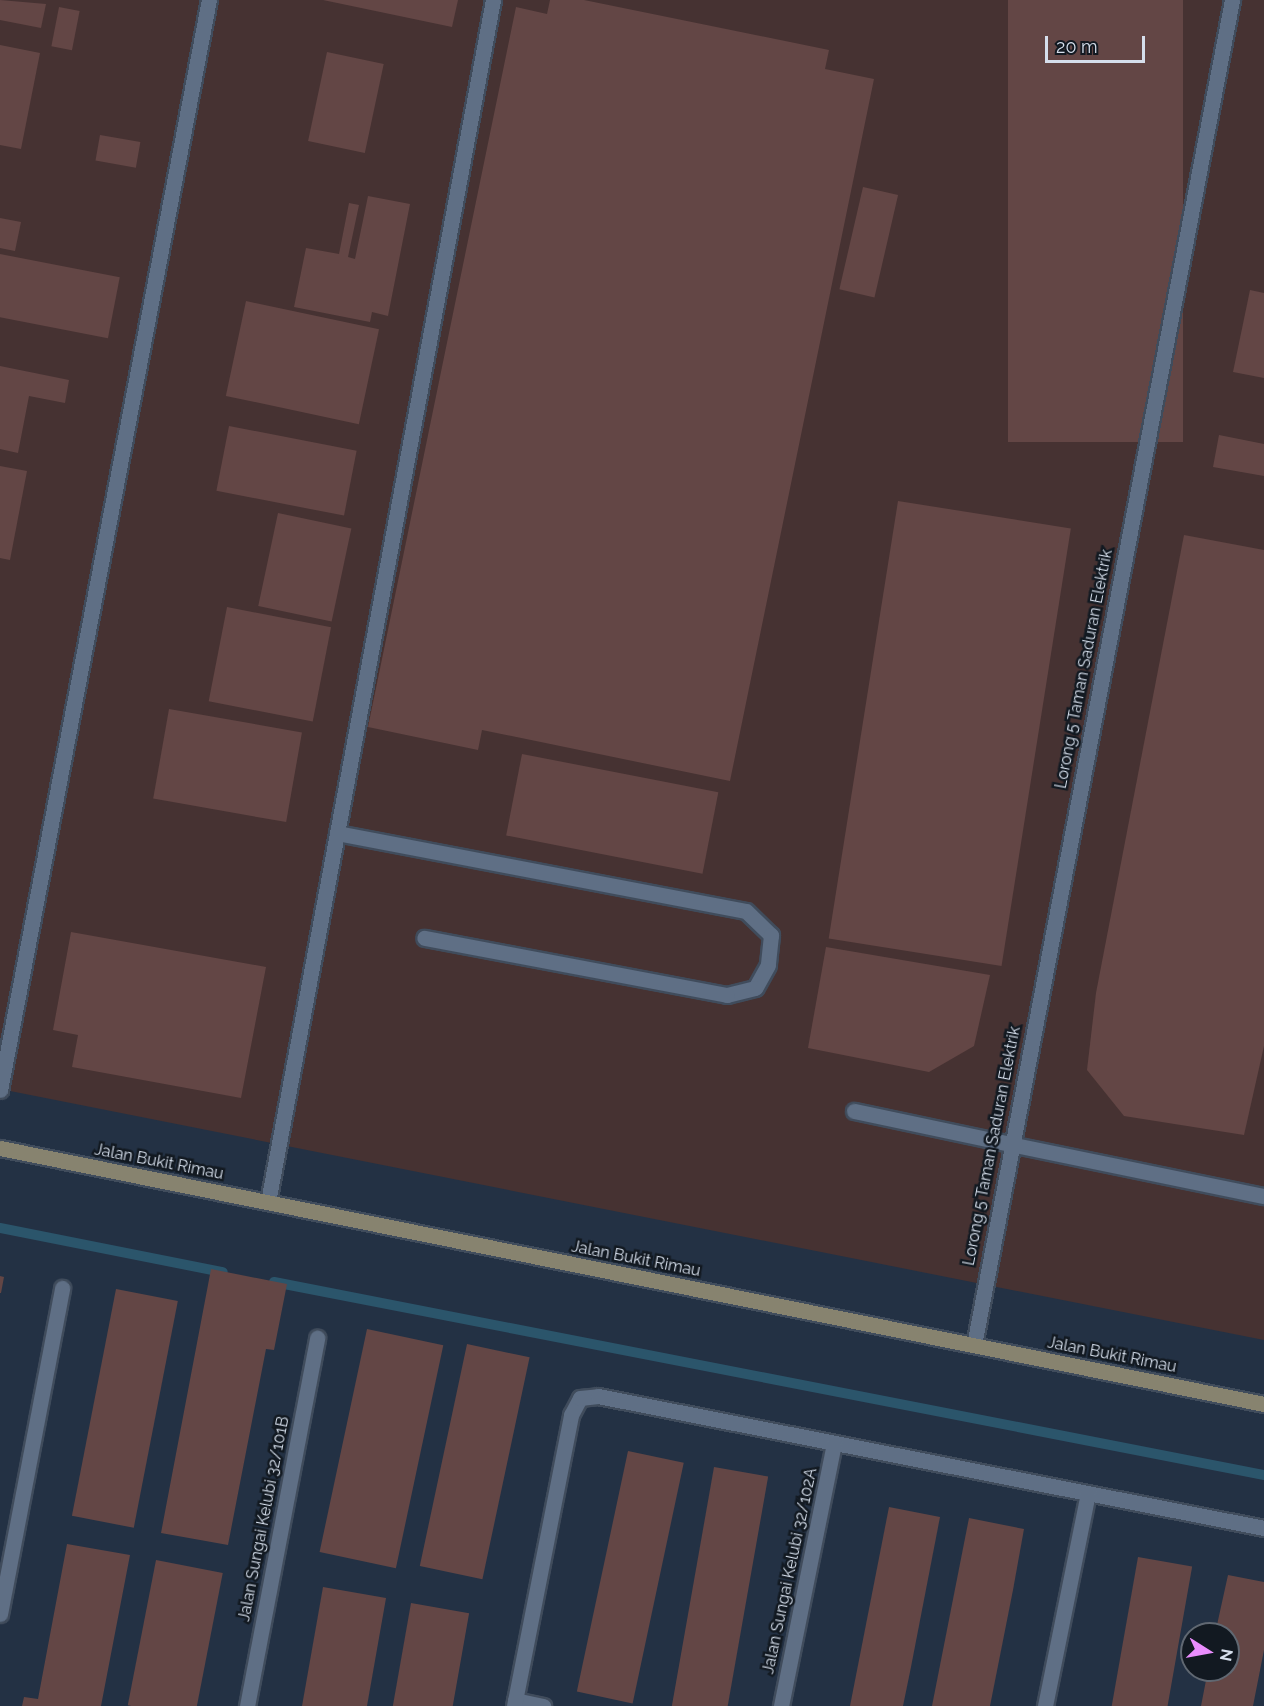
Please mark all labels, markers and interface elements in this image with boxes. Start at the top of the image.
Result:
scale bar [1048,24,1148,62]
text: 20 m [1056,36,1098,57]
street label: Lorong 5 Taman Saduran Elektrik [1051,548,1117,790]
street label: Lorong 5 Taman Saduran Elektrik [959,1025,1025,1267]
street label: Jalan Bukit Rimau [93,1140,225,1184]
street label: Jalan Bukit Rimau [570,1237,702,1281]
street label: Jalan Bukit Rimau [1046,1333,1178,1377]
street label: Jalan Sungai Kelubi 32/101B [235,1415,293,1623]
street label: Jalan Sungai Kelubi 32/102A [759,1466,821,1676]
north arrow [1180,1622,1240,1682]
text: N [1216,1647,1237,1663]

